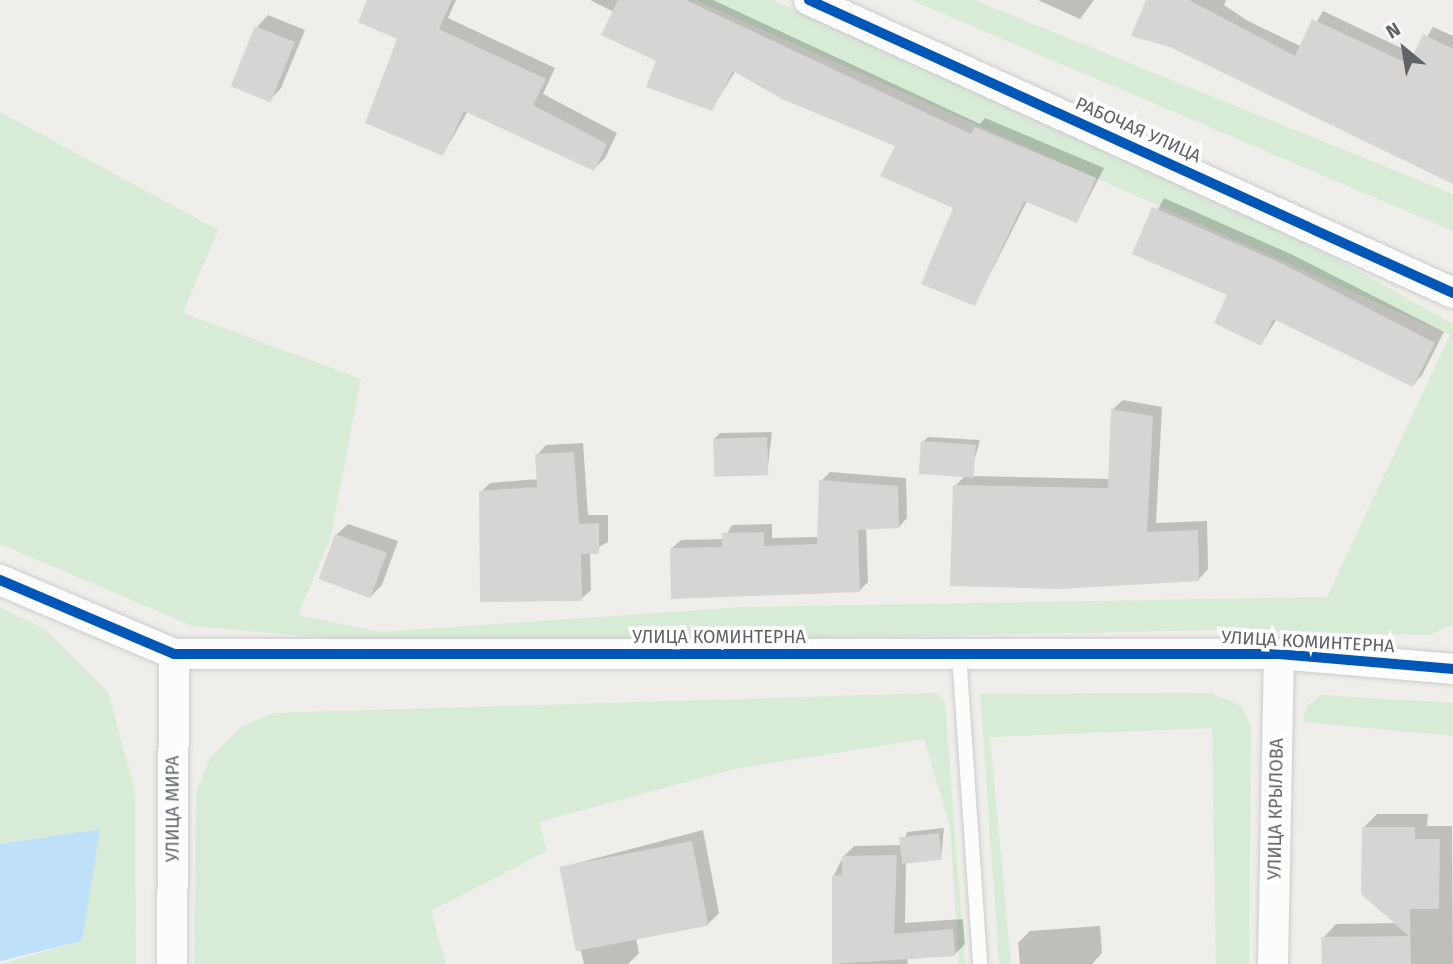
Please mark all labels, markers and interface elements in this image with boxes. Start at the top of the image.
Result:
north arrow [1369,14,1439,84]
text: N [1382,17,1404,43]
street label: РАБОЧАЯ УЛИЦА [1072,93,1204,167]
street label: УЛИЦА КОМИНТЕРНА [632,626,806,648]
street label: УЛИЦА КОМИНТЕРНА [1221,627,1395,657]
street label: УЛИЦА КРЫЛОВА [1264,738,1288,880]
street label: УЛИЦА МИРА [162,756,184,862]

